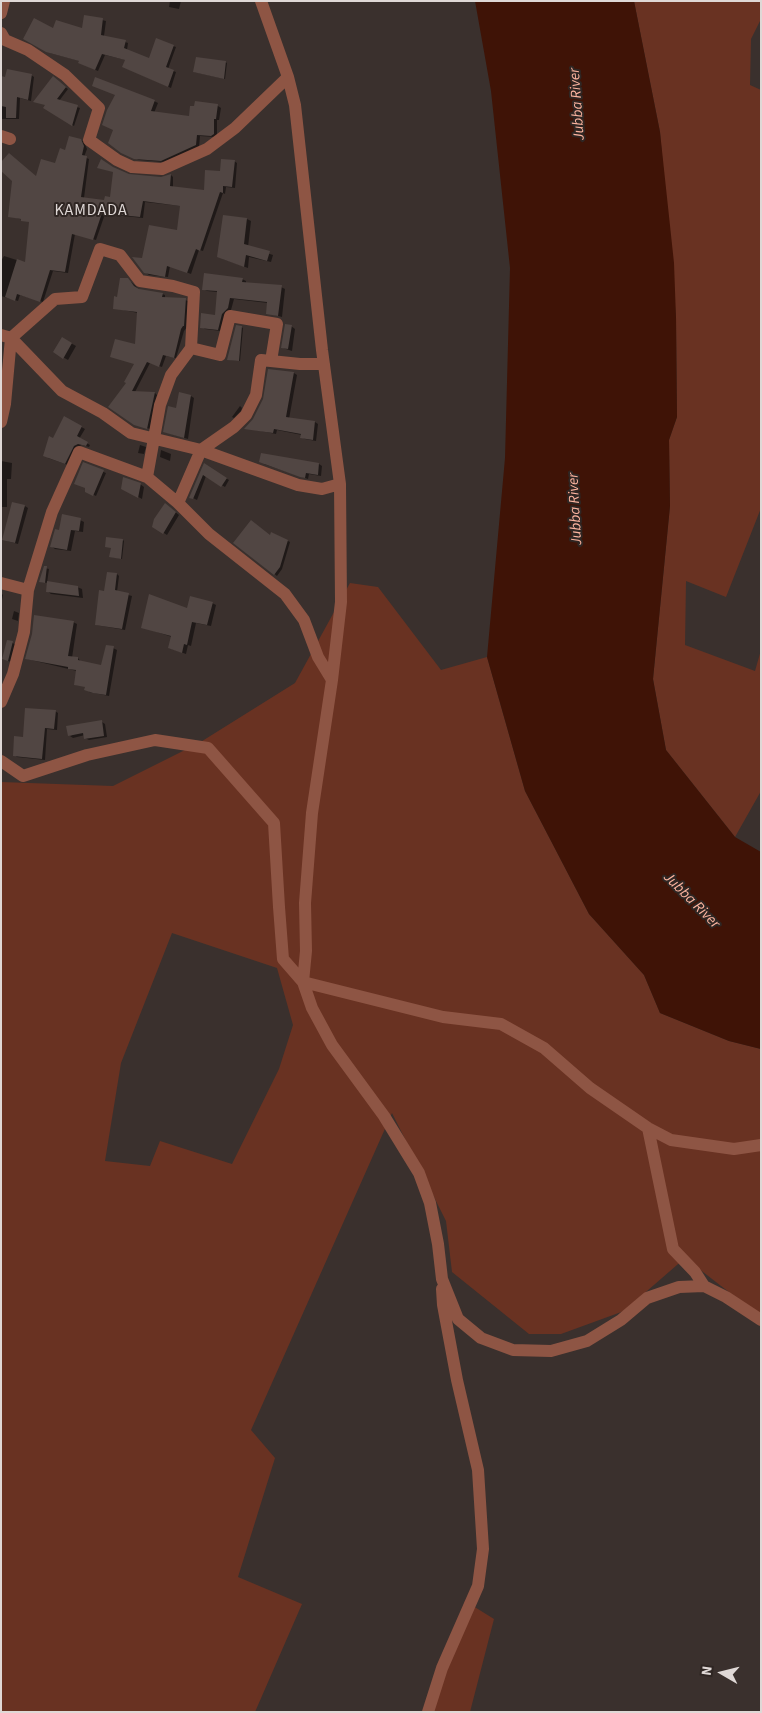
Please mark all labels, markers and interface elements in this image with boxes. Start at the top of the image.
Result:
water label: Jubba River [566,67,590,141]
district label: KAMDADA [54,201,128,221]
water label: Jubba River [565,472,587,546]
water label: Jubba River [659,869,723,933]
north arrow [697,1648,747,1698]
text: N [697,1665,718,1677]

